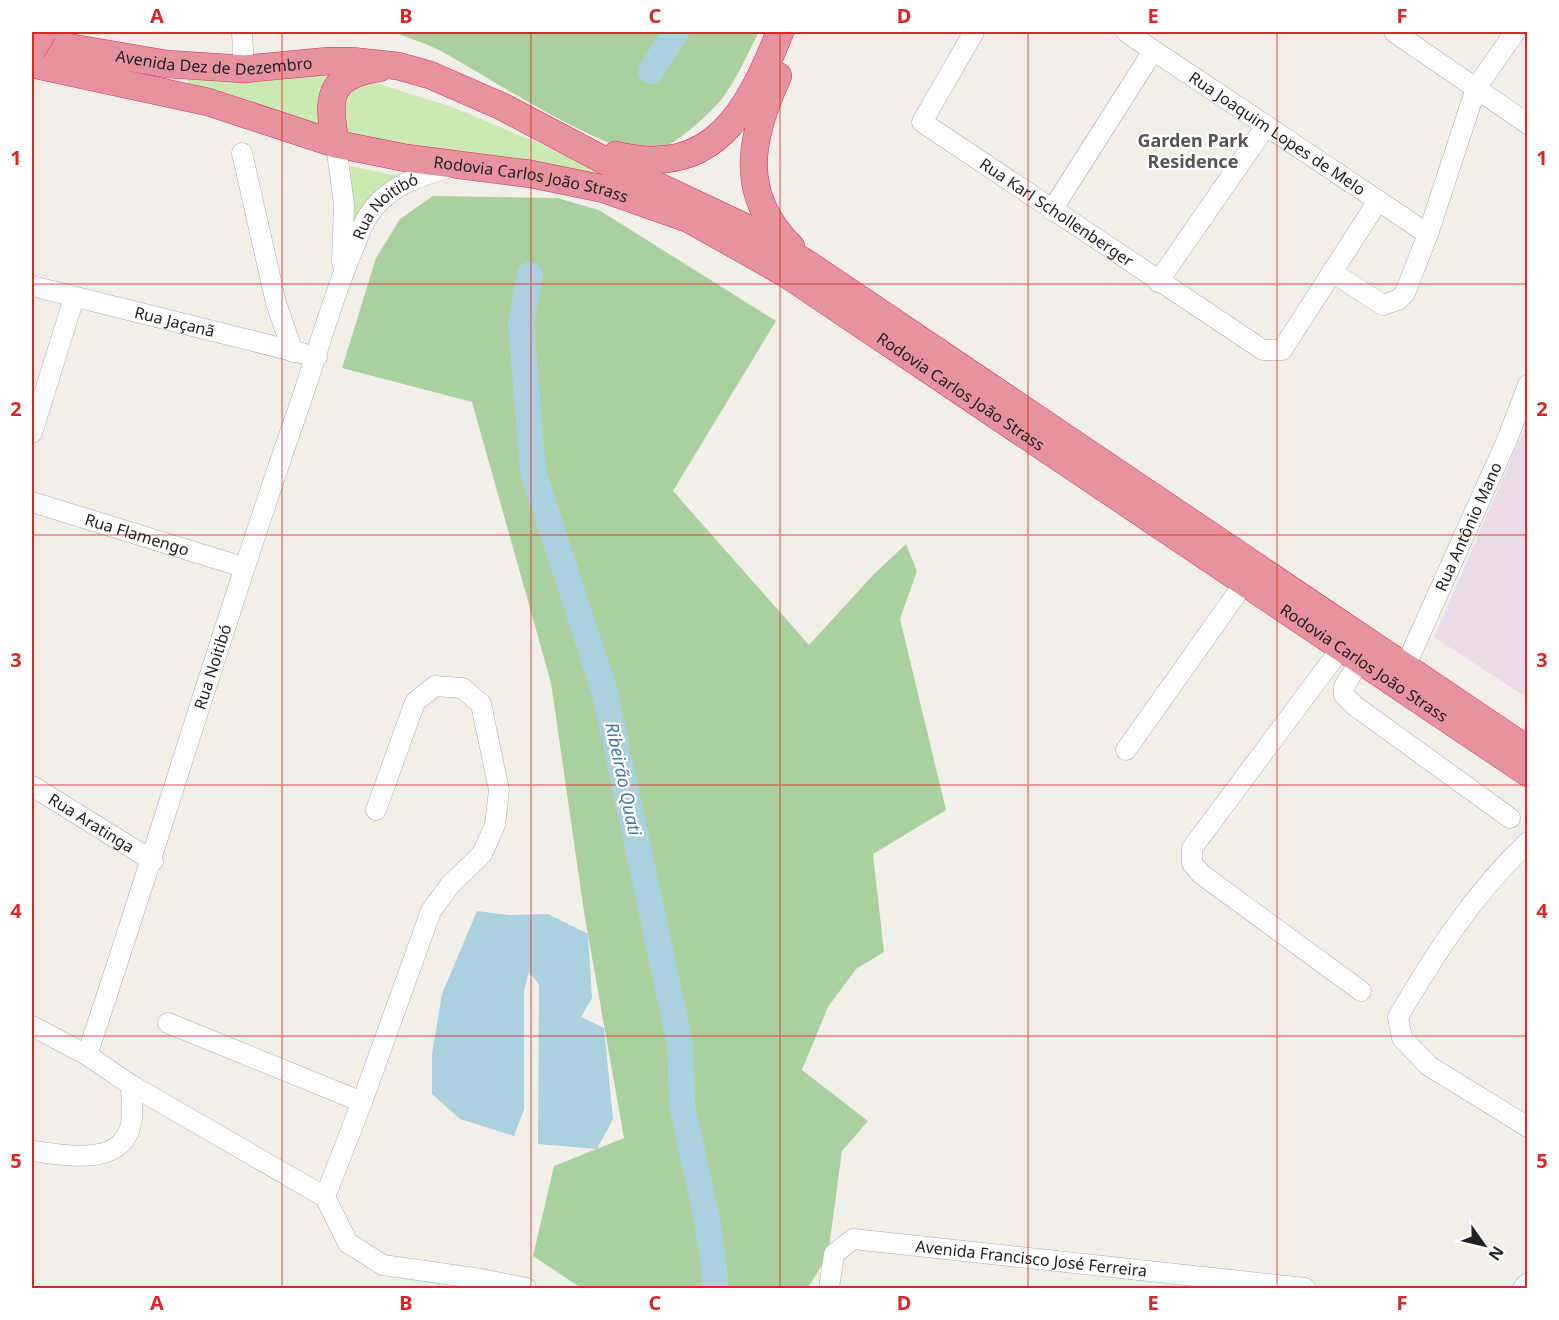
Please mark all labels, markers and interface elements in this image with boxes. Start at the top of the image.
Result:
text: A [150,2,164,29]
text: B [399,2,413,29]
text: C [649,2,662,29]
text: D [897,2,911,29]
text: E [1147,2,1159,29]
text: F [1397,2,1407,29]
street label: Avenida Dez de Dezembro [114,44,313,80]
street label: Rua Joaquim Lopes de Melo [1185,66,1370,200]
district label: Garden Park Residence [1137,128,1249,173]
text: 1 [10,144,22,171]
text: 1 [1536,144,1548,171]
street label: Rodovia Carlos João Strass [432,151,631,208]
street label: Rua Karl Schollenberger [975,153,1138,272]
street label: Rua Noitibó [347,168,421,243]
street label: Rua Jaçanã [132,301,217,342]
street label: Rodovia Carlos João Strass [873,327,1049,456]
text: 2 [10,395,22,422]
text: 2 [1536,395,1548,422]
street label: Rua Antônio Mano [1429,458,1507,595]
street label: Rua Flamengo [82,508,192,561]
street label: Rodovia Carlos João Strass [1276,598,1452,727]
street label: Rua Noitibó [188,621,236,712]
text: 3 [10,646,22,673]
text: 3 [1536,646,1548,673]
water label: Ribeirão Quati [600,720,648,838]
street label: Rua Aratinga [44,788,139,858]
text: 4 [10,897,22,924]
text: 4 [1536,897,1548,924]
text: 5 [10,1147,22,1174]
text: 5 [1536,1147,1548,1174]
north arrow [1454,1215,1514,1275]
street label: Avenida Francisco José Ferreira [915,1235,1148,1282]
text: N [1484,1242,1509,1265]
text: A [150,1289,164,1316]
text: B [399,1289,413,1316]
text: C [649,1289,662,1316]
text: D [897,1289,911,1316]
text: E [1147,1289,1159,1316]
text: F [1397,1289,1407,1316]

